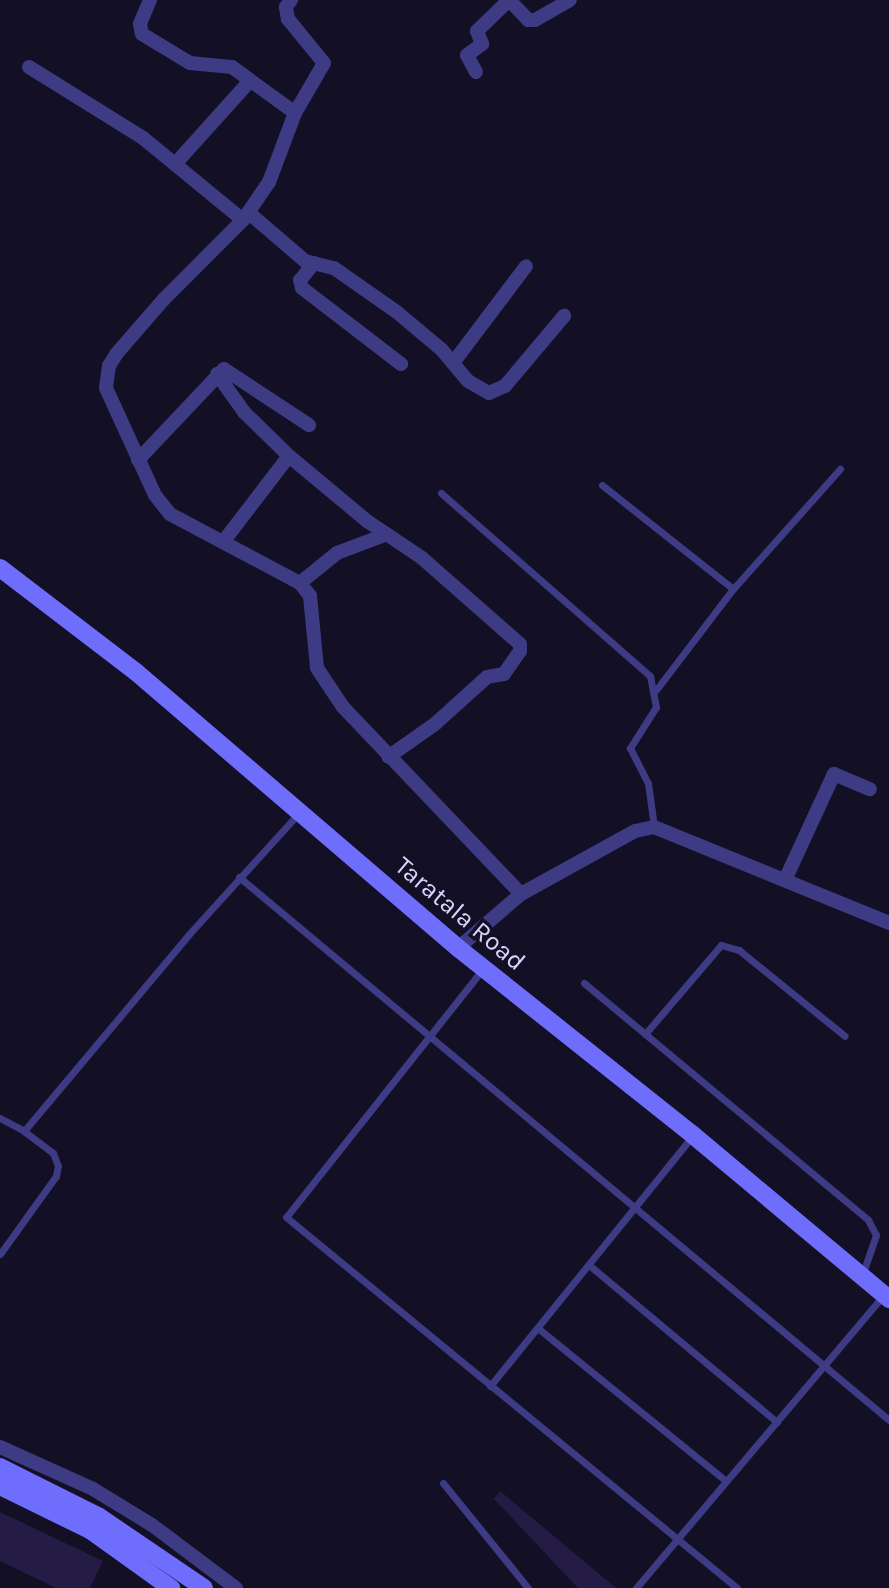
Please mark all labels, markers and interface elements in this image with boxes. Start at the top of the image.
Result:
street label: Taratala Road [389,850,531,978]

